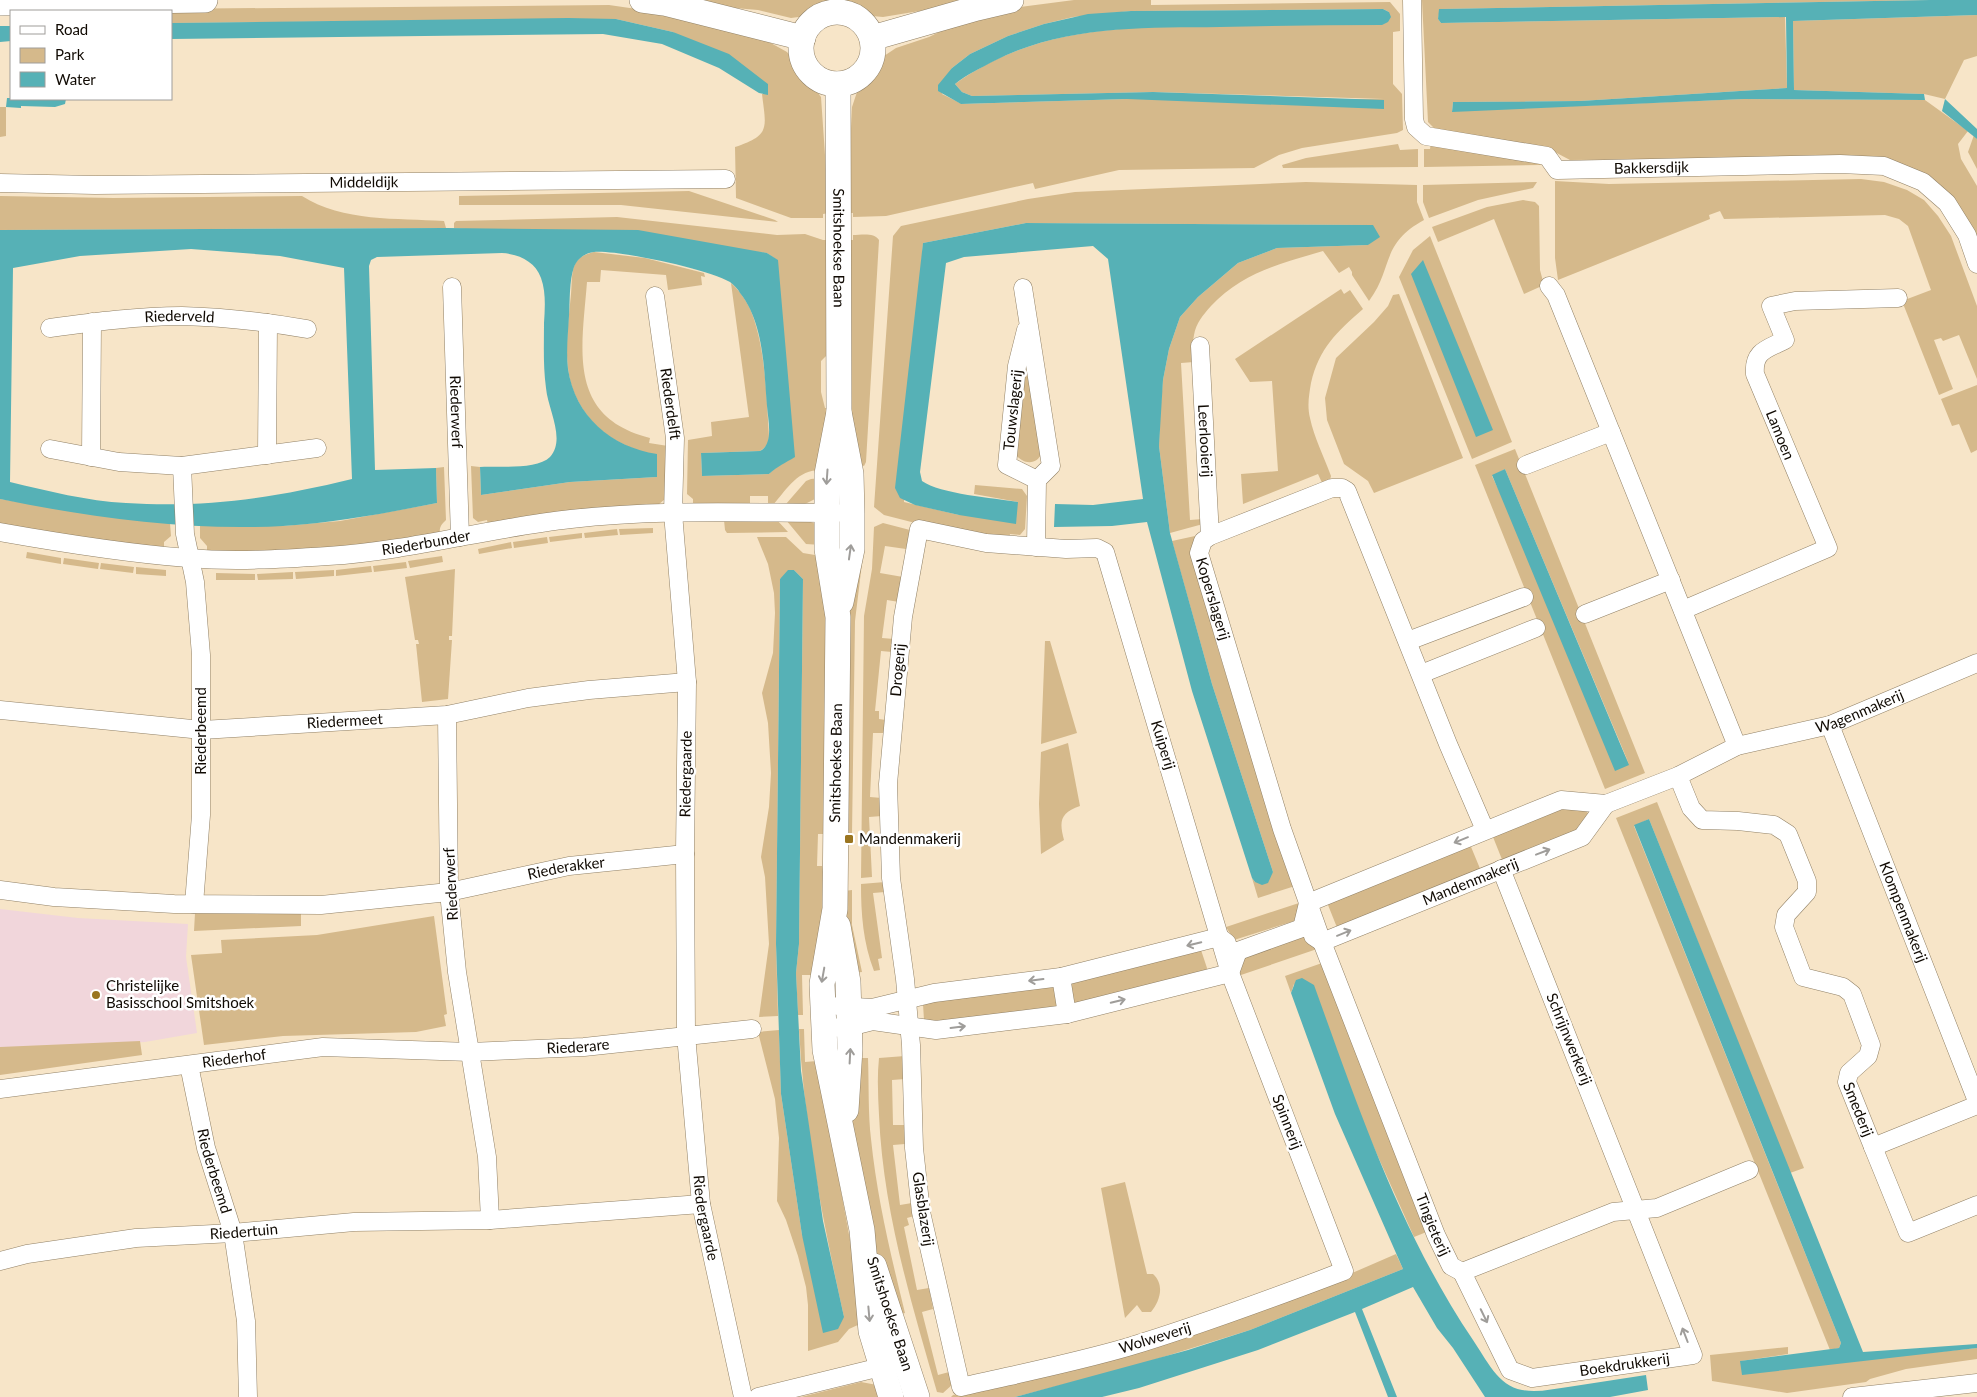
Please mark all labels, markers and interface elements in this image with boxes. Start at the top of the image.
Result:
legend [10,10,172,100]
text: Road [55,20,88,38]
text: Park [55,45,85,63]
text: Water [55,70,96,88]
street label: Bakkersdijk [1614,157,1689,177]
street label: Middeldijk [329,172,399,191]
street label: Smitshoekse Baan [830,188,849,308]
street label: Riederveld [144,306,215,325]
street label: Riederdelft [657,367,685,442]
street label: Touwslagerij [999,368,1025,451]
street label: Riederwerf [447,375,467,449]
street label: Leerlooierij [1195,404,1217,478]
street label: Lamoen [1763,407,1799,462]
one-way arrow [823,469,832,485]
street label: Riederbunder [380,525,472,558]
one-way arrow [846,544,856,560]
street label: Koperslagerij [1193,555,1235,642]
street label: Drogerij [886,643,908,697]
street label: Wagenmakerij [1813,685,1906,736]
street label: Riederbeemd [191,687,209,775]
street label: Smitshoekse Baan [825,703,845,823]
street label: Riedermeet [306,709,384,732]
street label: Kuiperij [1148,718,1180,771]
street label: Riedergaarde [675,730,695,817]
place label: Mandenmakerij [859,829,961,847]
marker: Mandenmakerij [843,833,855,845]
one-way arrow [1454,836,1469,845]
street label: Riederwerf [439,846,461,921]
one-way arrow [1535,847,1551,856]
street label: Riederakker [526,852,606,883]
street label: Mandenmakerij [1420,854,1521,909]
street label: Klompenmakerij [1876,859,1932,965]
one-way arrow [1336,928,1351,937]
one-way arrow [1187,939,1203,949]
one-way arrow [818,966,828,982]
one-way arrow [1028,975,1044,985]
place label: Christelijke Basisschool Smitshoek [106,976,255,1011]
marker: Christelijke Basisschool Smitshoek [90,989,102,1001]
street label: Schrijnwerkerij [1543,990,1597,1087]
one-way arrow [1110,996,1126,1005]
one-way arrow [950,1022,966,1032]
street label: Riederare [546,1034,610,1057]
street label: Riederhof [201,1044,268,1071]
one-way arrow [845,1049,854,1065]
street label: Smederij [1840,1079,1878,1139]
street label: Spinnerij [1269,1092,1307,1152]
street label: Riederbeemd [194,1127,236,1215]
street label: Glasblazerij [909,1170,939,1247]
street label: Riedergaarde [690,1174,723,1262]
street label: Tingieterij [1413,1191,1455,1259]
street label: Riedertuin [209,1219,279,1242]
street label: Smitshoekse Baan [864,1254,918,1373]
one-way arrow [864,1305,874,1321]
one-way arrow [1480,1308,1489,1323]
street label: Wolweverij [1117,1318,1193,1357]
one-way arrow [1680,1328,1690,1343]
street label: Boekdrukkerij [1578,1348,1671,1379]

